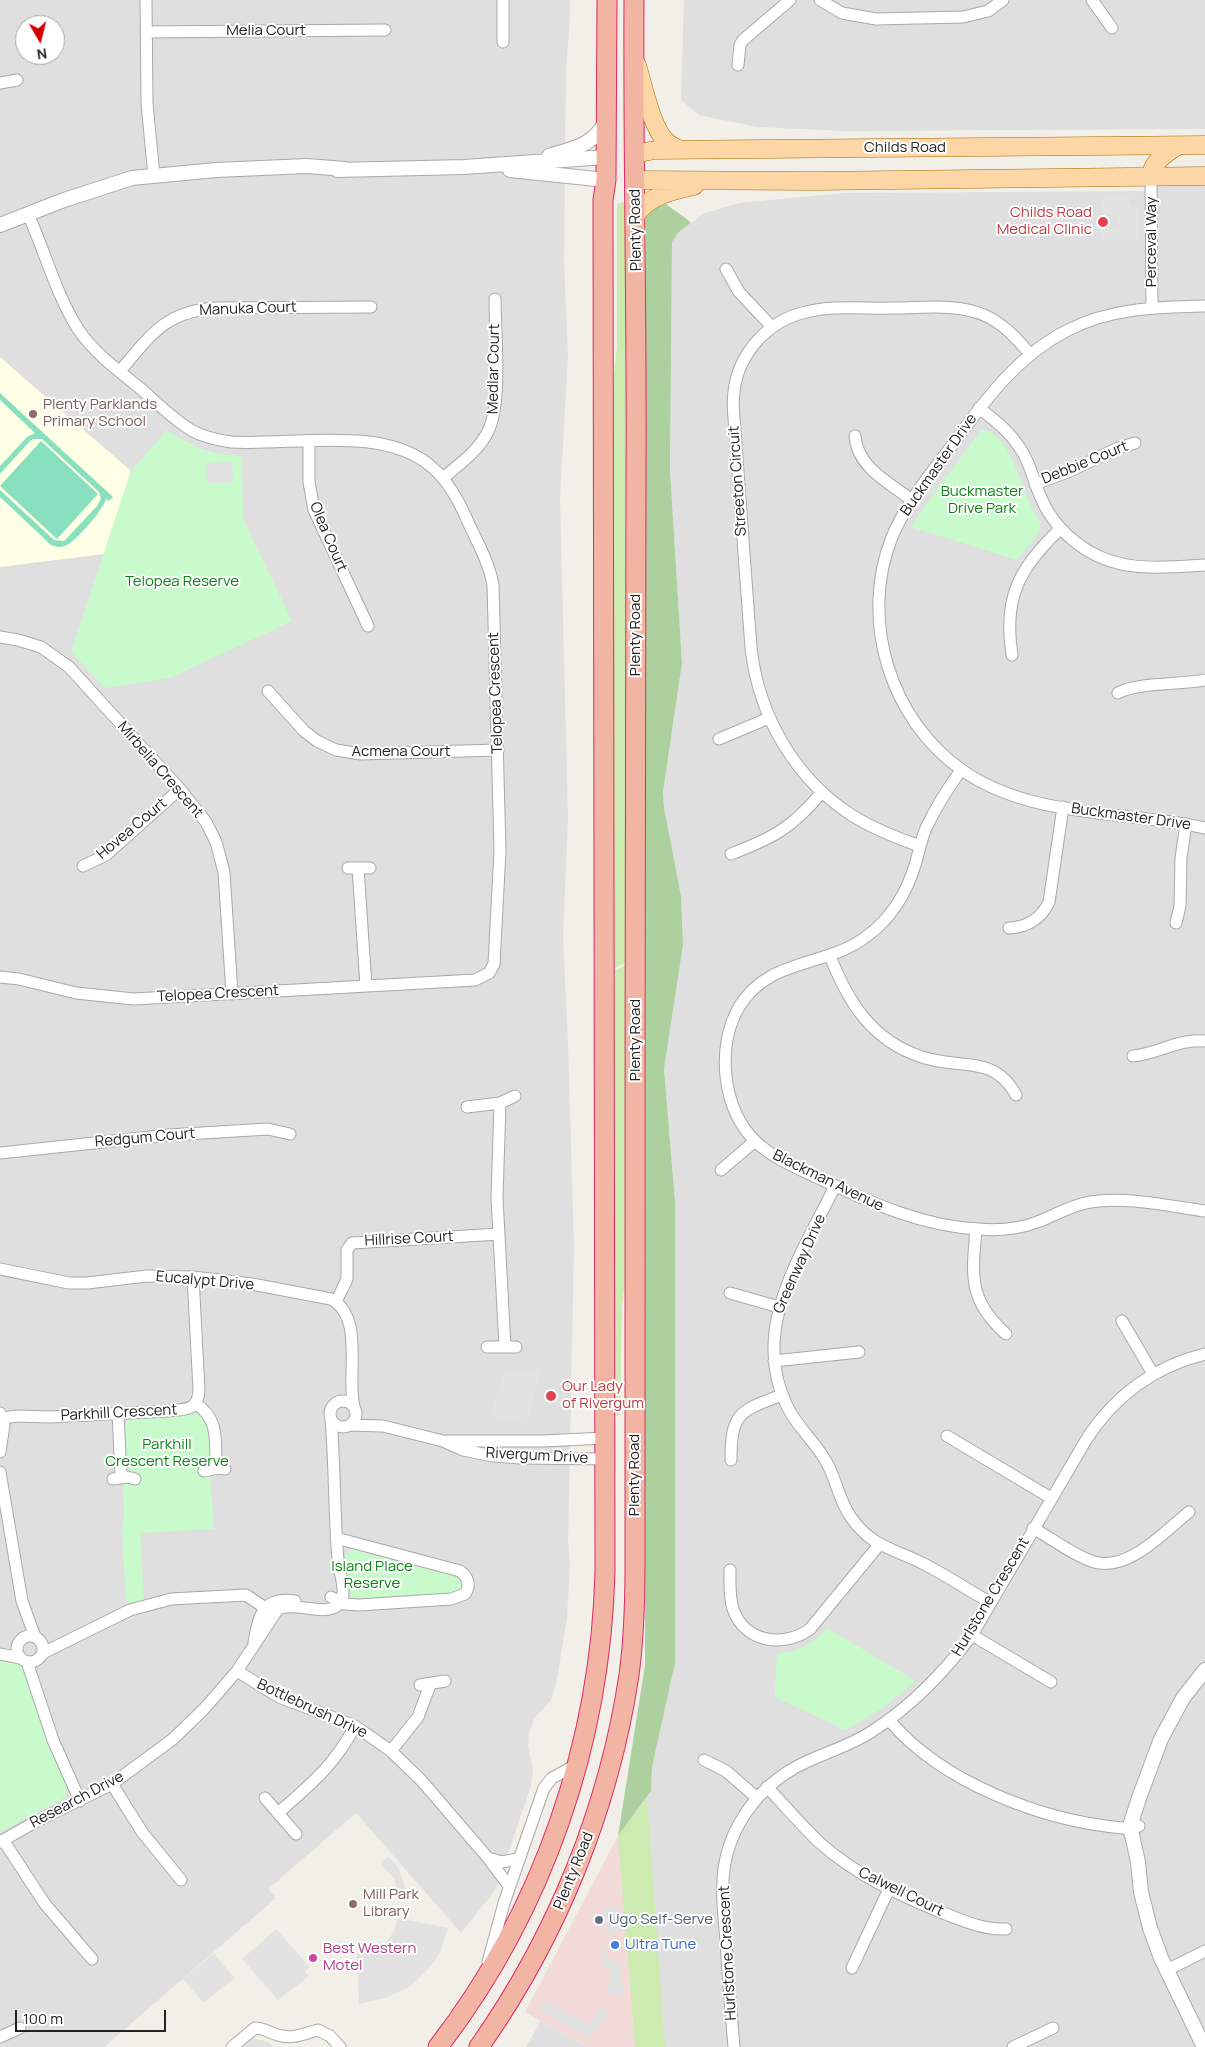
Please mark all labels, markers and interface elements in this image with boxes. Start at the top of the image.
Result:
north arrow [15,15,65,65]
street label: Melia Court [226,22,306,40]
text: N [36,44,48,64]
street label: Childs Road [864,139,946,157]
street label: Plenty Road [626,189,646,271]
street label: Perceval Way [1143,197,1161,287]
place label: Childs Road Medical Clinic [997,204,1092,239]
marker: Childs Road Medical Clinic [1096,215,1110,229]
street label: Manuka Court [199,298,297,320]
street label: Medlar Court [484,324,504,414]
place label: Plenty Parklands Primary School [43,396,157,431]
marker: Plenty Parklands Primary School [27,408,39,420]
street label: Buckmaster Drive [897,410,981,520]
street label: Streeton Circuit [725,425,751,537]
street label: Debbie Court [1039,437,1131,489]
park label: Buckmaster Drive Park [941,483,1023,518]
street label: Olea Court [305,499,351,575]
park label: Telopea Reserve [125,573,239,591]
street label: Plenty Road [627,594,645,676]
street label: Telopea Crescent [485,632,507,754]
street label: Mirbelia Crescent [113,718,207,822]
street label: Acmena Court [351,743,451,761]
street label: Hovea Court [93,794,171,864]
street label: Buckmaster Drive [1070,800,1192,834]
street label: Telopea Crescent [157,982,279,1006]
street label: Plenty Road [627,999,645,1081]
street label: Redgum Court [94,1125,196,1151]
street label: Blackman Avenue [770,1146,886,1216]
street label: Greenway Drive [770,1211,830,1317]
street label: Hillrise Court [364,1228,454,1250]
street label: Eucalypt Drive [155,1268,255,1294]
place label: Our Lady of Rivergum [562,1378,644,1413]
marker: Our Lady of Rivergum [544,1389,558,1403]
street label: Parkhill Crescent [60,1401,178,1425]
street label: Plenty Road [626,1434,644,1516]
park label: Parkhill Crescent Reserve [105,1436,229,1471]
street label: Rivergum Drive [485,1444,589,1468]
street label: Hurlstone Crescent [948,1534,1034,1660]
park label: Island Place Reserve [331,1558,413,1593]
street label: Bottlebrush Drive [254,1676,370,1742]
street label: Research Drive [27,1768,127,1832]
street label: Plenty Road [550,1829,598,1913]
street label: Calwell Court [855,1864,947,1920]
street label: Hurlstone Crescent [715,1885,741,2021]
place label: Mill Park Library [363,1886,419,1921]
marker: Mill Park Library [347,1898,359,1910]
place label: Ugo Self-Serve [609,1911,713,1929]
marker: Ugo Self-Serve [593,1914,605,1926]
place label: Ultra Tune [625,1936,696,1954]
marker: Ultra Tune [609,1939,621,1951]
place label: Best Western Motel [323,1940,416,1975]
marker: Best Western Motel [307,1952,319,1964]
scale bar [18,2000,169,2032]
text: 100 m [23,2008,63,2029]

